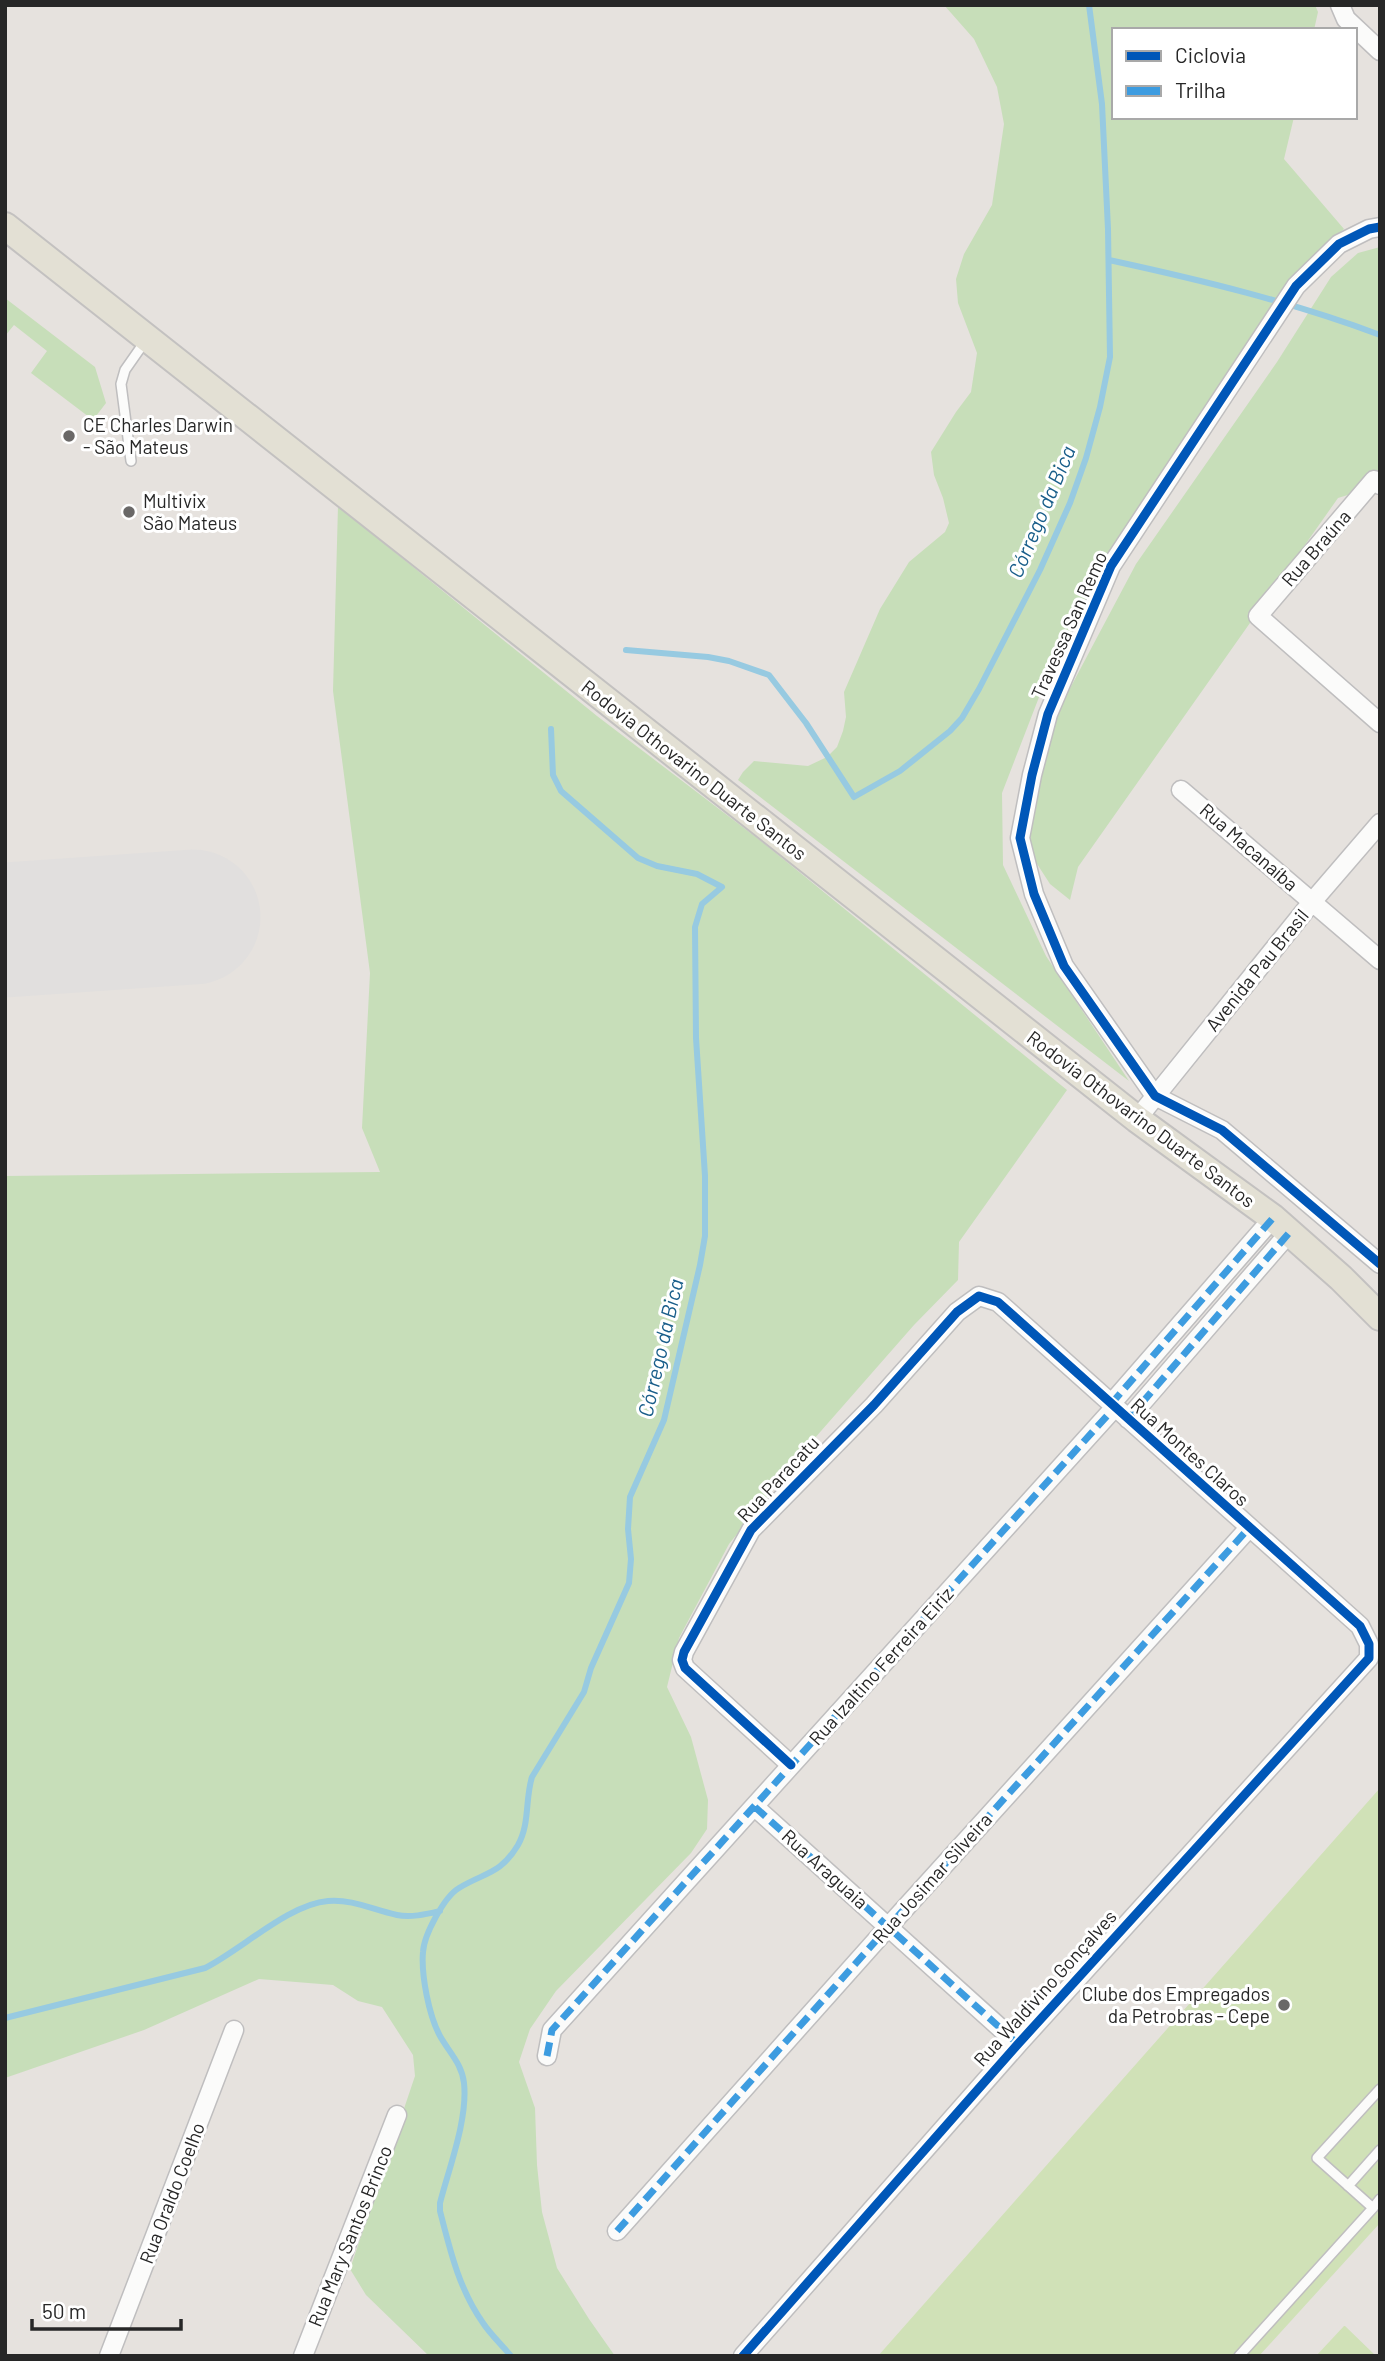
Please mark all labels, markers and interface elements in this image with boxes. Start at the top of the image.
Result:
legend [1112,28,1357,119]
text: Ciclovia [1175,42,1246,67]
text: Trilha [1175,77,1226,102]
place label: CE Charles Darwin - São Mateus [83,413,233,458]
marker: CE Charles Darwin - São Mateus [61,428,77,444]
water label: Córrego da Bica [1002,442,1080,581]
place label: Multivix São Mateus [143,489,237,534]
marker: Multivix São Mateus [121,504,137,520]
street label: Rua Braúna [1276,505,1355,591]
street label: Travessa San Remo [1026,548,1111,702]
street label: Rodovia Othovarino Duarte Santos [577,675,811,865]
street label: Rua Macanaíba [1196,798,1303,895]
street label: Avenida Pau Brasil [1200,904,1313,1035]
street label: Rodovia Othovarino Duarte Santos [1023,1025,1260,1212]
water label: Córrego da Bica [632,1276,688,1419]
street label: Rua Montes Claros [1127,1393,1254,1511]
street label: Rua Paracatu [732,1431,823,1527]
street label: Rua Izaltino Ferreira Eiriz [804,1582,958,1749]
street label: Rua Josimar Silveira [867,1808,996,1948]
street label: Rua Araguaia [777,1824,873,1913]
street label: Rua Waldivino Gonçalves [968,1905,1121,2071]
place label: Clube dos Empregados da Petrobras - Cepe [1082,1982,1270,2027]
marker: Clube dos Empregados da Petrobras - Cepe [1276,1997,1292,2013]
street label: Rua Oraldo Coelho [134,2119,209,2267]
street label: Rua Mary Santos Brinco [303,2142,396,2330]
scale bar [32,2288,180,2332]
text: 50 m [42,2298,86,2323]

